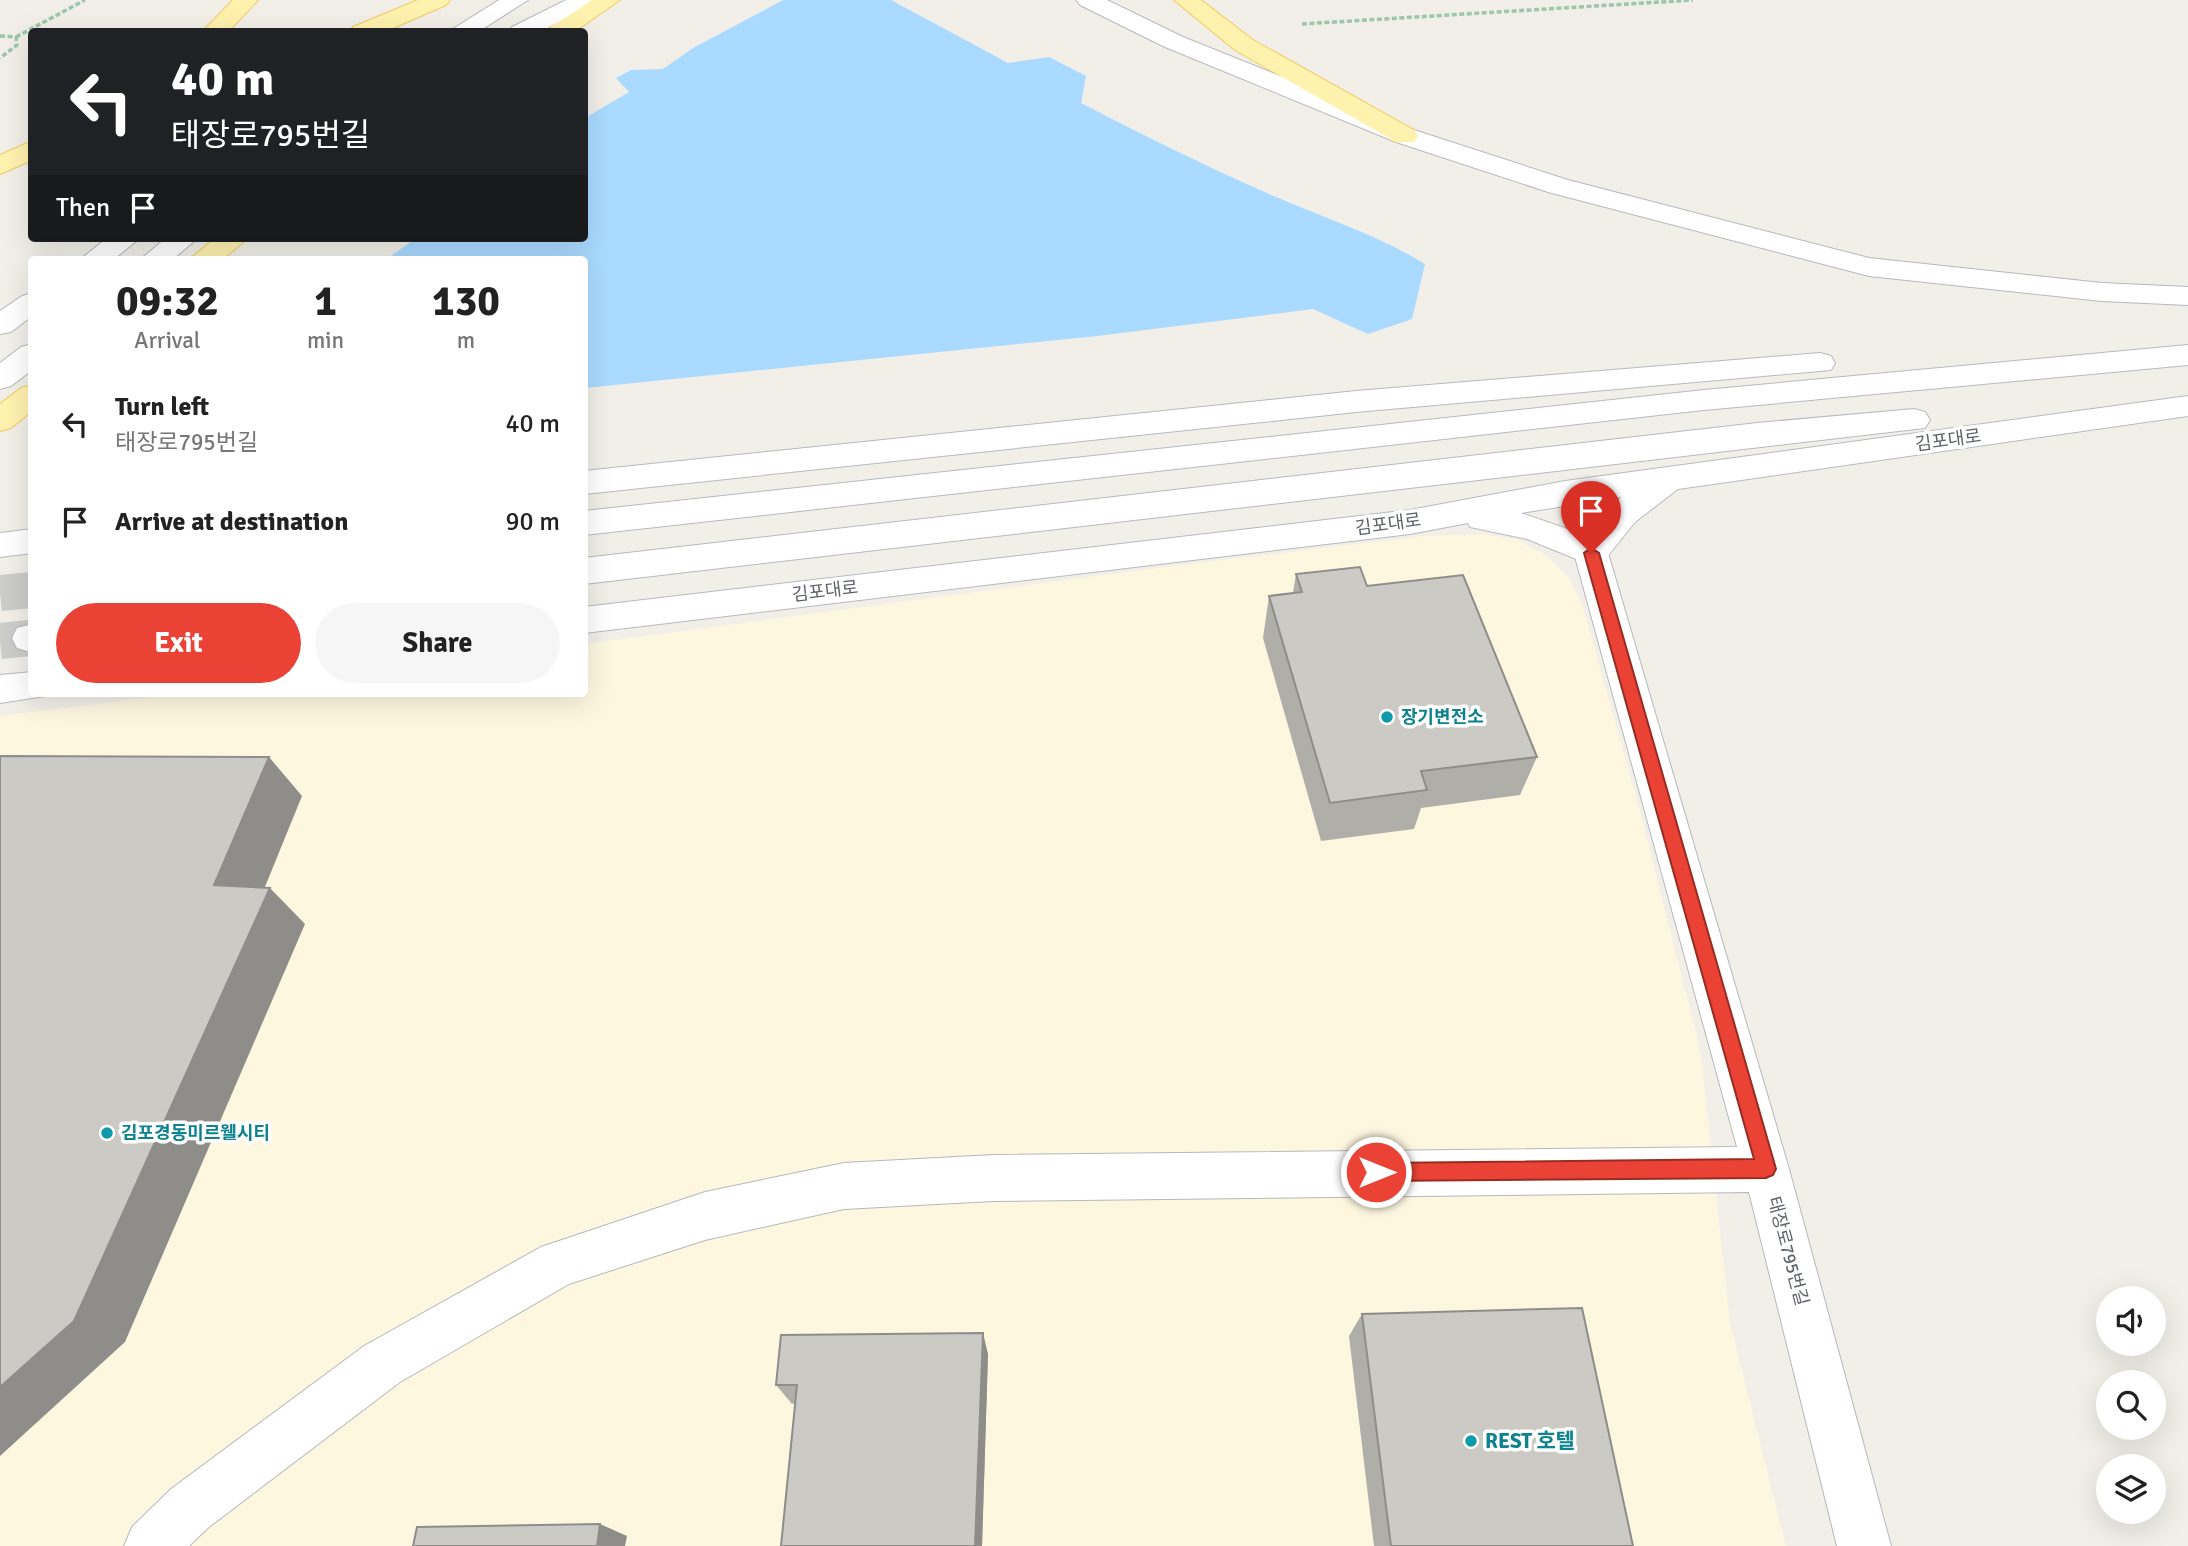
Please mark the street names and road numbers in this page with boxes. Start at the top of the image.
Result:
street label: 김포대로 [1914,424,1982,456]
street label: 김포대로 [1354,508,1422,540]
street label: 김포대로 [791,576,859,606]
street label: 태장로795번길 [1763,1194,1813,1308]

